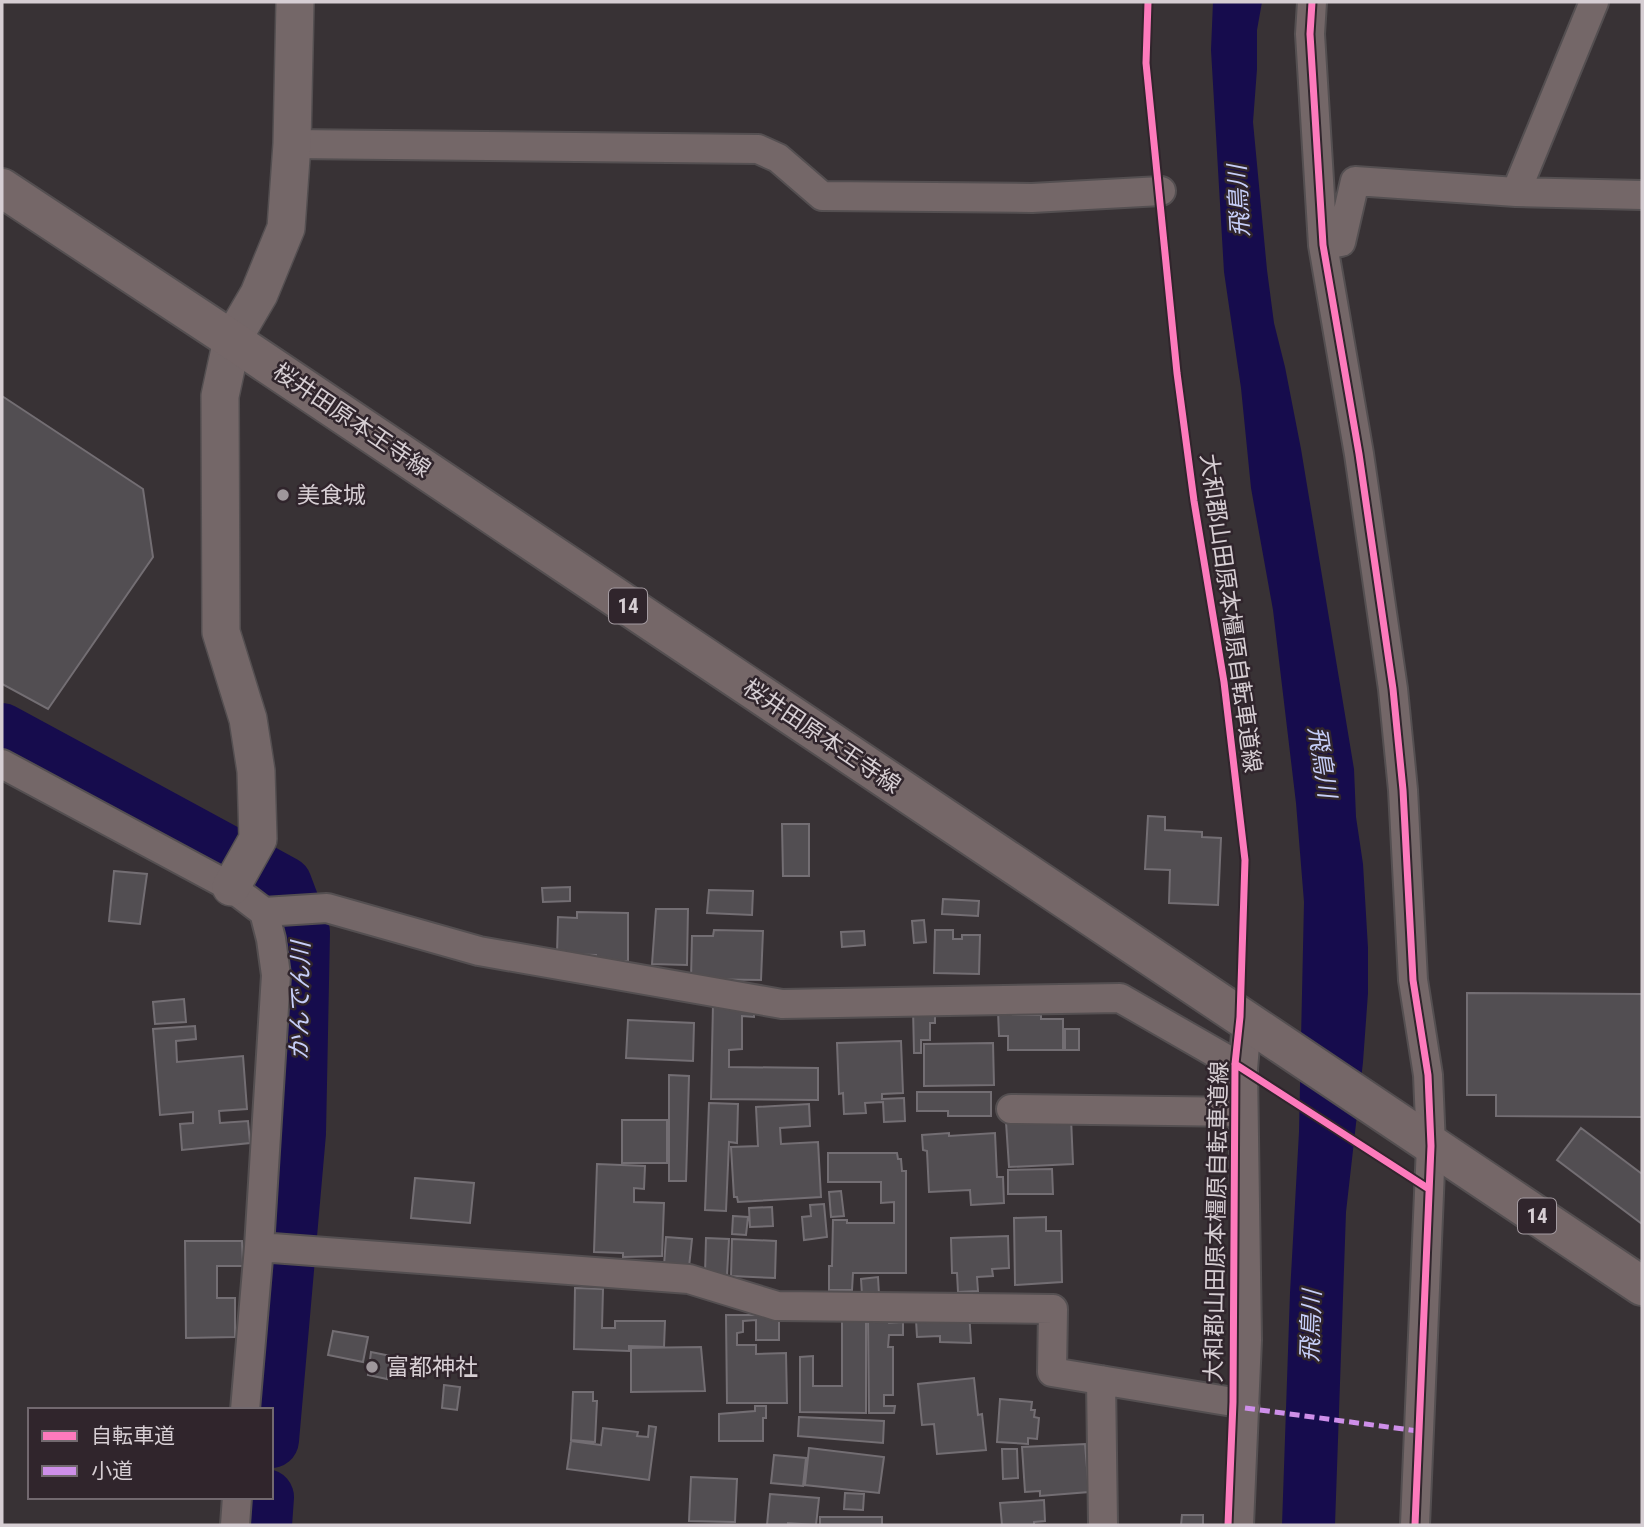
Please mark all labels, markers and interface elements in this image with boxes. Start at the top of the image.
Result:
water label: 飛鳥川 [1223,161,1255,238]
street label: 桜井田原本王寺線 [268,358,436,483]
street label: 大和郡山田原本橿原自転車道線 [1195,452,1266,774]
place label: 美食城 [297,482,366,509]
marker: 美食城 [275,487,291,503]
road number: 14 [609,588,647,624]
street label: 桜井田原本王寺線 [738,674,906,799]
water label: 飛鳥川 [1303,724,1342,803]
water label: かんでん川 [285,938,315,1061]
street label: 大和郡山田原本橿原自転車道線 [1200,1061,1233,1383]
road number: 14 [1518,1198,1556,1234]
water label: 飛鳥川 [1296,1287,1326,1362]
place label: 富都神社 [386,1354,478,1381]
marker: 富都神社 [364,1359,380,1375]
legend [28,1408,273,1499]
text: 自転車道 [91,1424,175,1448]
text: 小道 [91,1459,133,1483]

